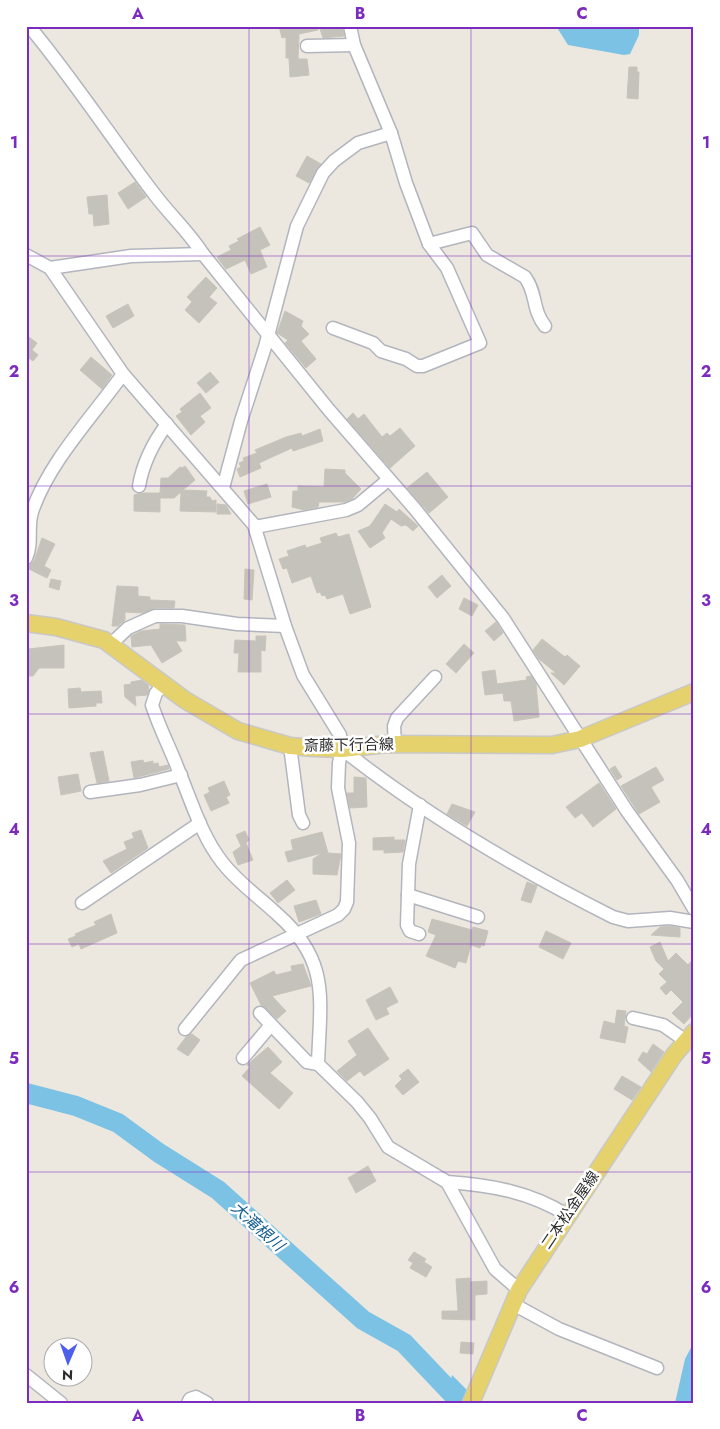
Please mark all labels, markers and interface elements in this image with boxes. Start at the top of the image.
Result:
text: A [131,2,144,25]
text: B [355,2,365,25]
text: C [576,2,588,25]
text: 1 [10,131,18,154]
text: 1 [702,131,710,154]
text: 2 [9,360,19,383]
text: 2 [701,360,711,383]
text: 3 [9,589,19,612]
text: 3 [701,589,711,612]
street label: 斎藤下行合線 [304,733,394,757]
text: 4 [8,818,20,841]
text: 4 [700,818,712,841]
text: 5 [9,1047,19,1070]
text: 5 [701,1047,711,1070]
street label: 二本松金屋線 [536,1167,604,1253]
water label: 大滝根川 [226,1196,291,1258]
text: 6 [9,1276,19,1299]
text: 6 [701,1276,711,1299]
north arrow [42,1336,92,1386]
text: N [62,1365,73,1385]
text: A [131,1404,144,1427]
text: B [355,1404,365,1427]
text: C [576,1404,588,1427]

